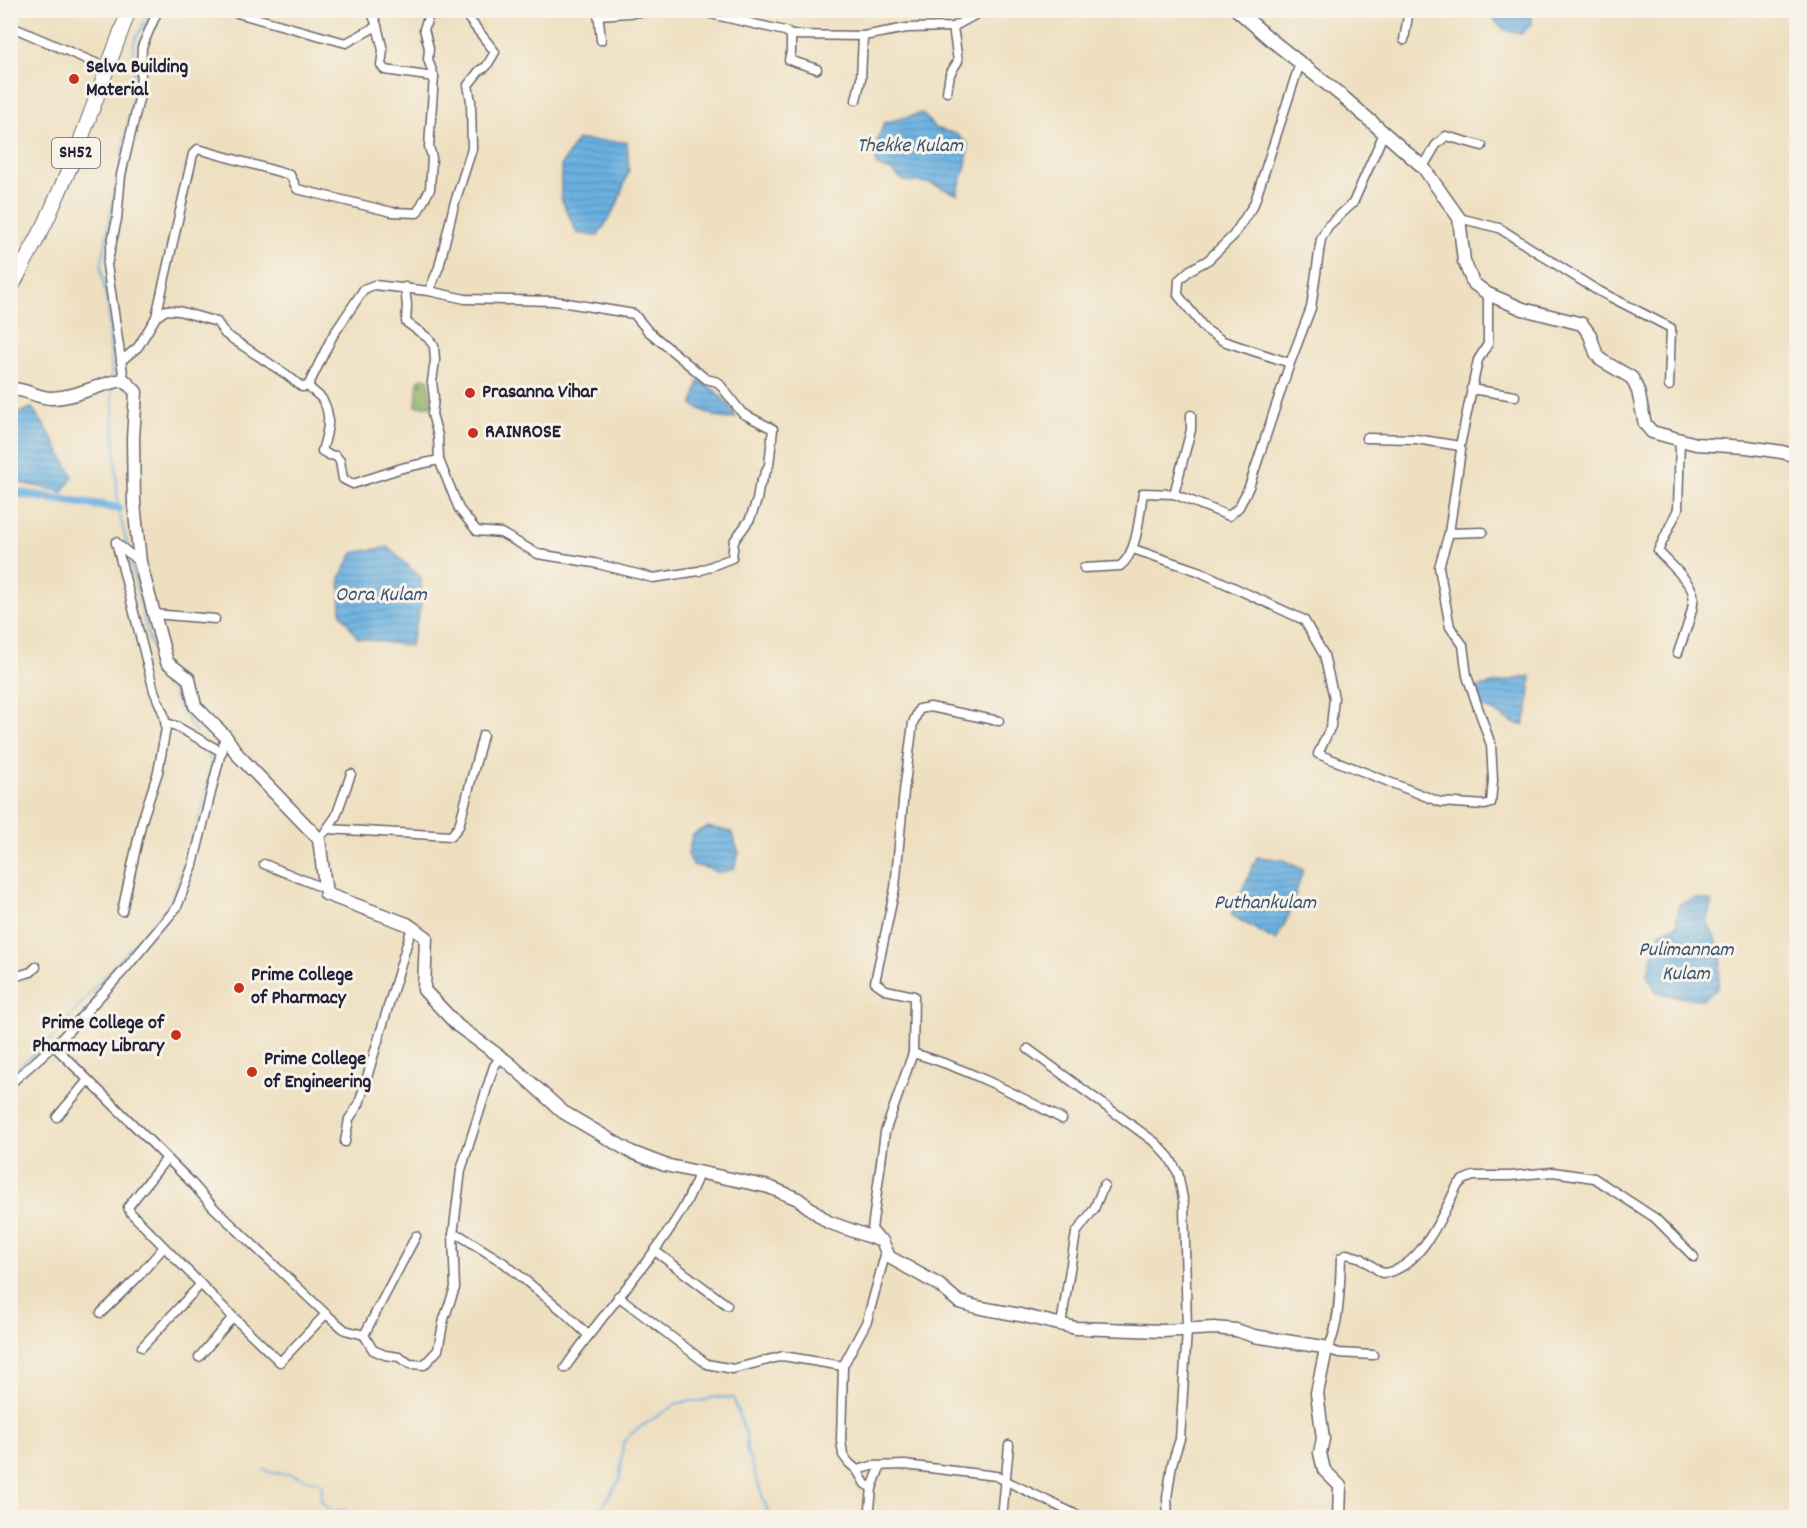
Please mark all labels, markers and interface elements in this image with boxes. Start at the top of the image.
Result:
place label: Selva Building Material [86,54,188,105]
marker: Selva Building Material [67,72,81,86]
water label: Thekke Kulam [857,132,964,162]
road number: SH52 [52,138,100,168]
place label: Prasanna Vihar [482,379,598,407]
marker: Prasanna Vihar [463,386,477,400]
place label: RAINROSE [485,419,562,447]
marker: RAINROSE [466,426,480,440]
water label: Oora Kulam [335,581,428,611]
water label: Puthankulam [1214,889,1317,919]
water label: Pulimannam Kulam [1638,936,1734,990]
place label: Prime College of Pharmacy [251,962,353,1013]
marker: Prime College of Pharmacy [232,981,246,995]
place label: Prime College of Pharmacy Library [32,1010,165,1061]
marker: Prime College of Pharmacy Library [169,1028,183,1042]
place label: Prime College of Engineering [264,1046,371,1097]
marker: Prime College of Engineering [245,1065,259,1079]

